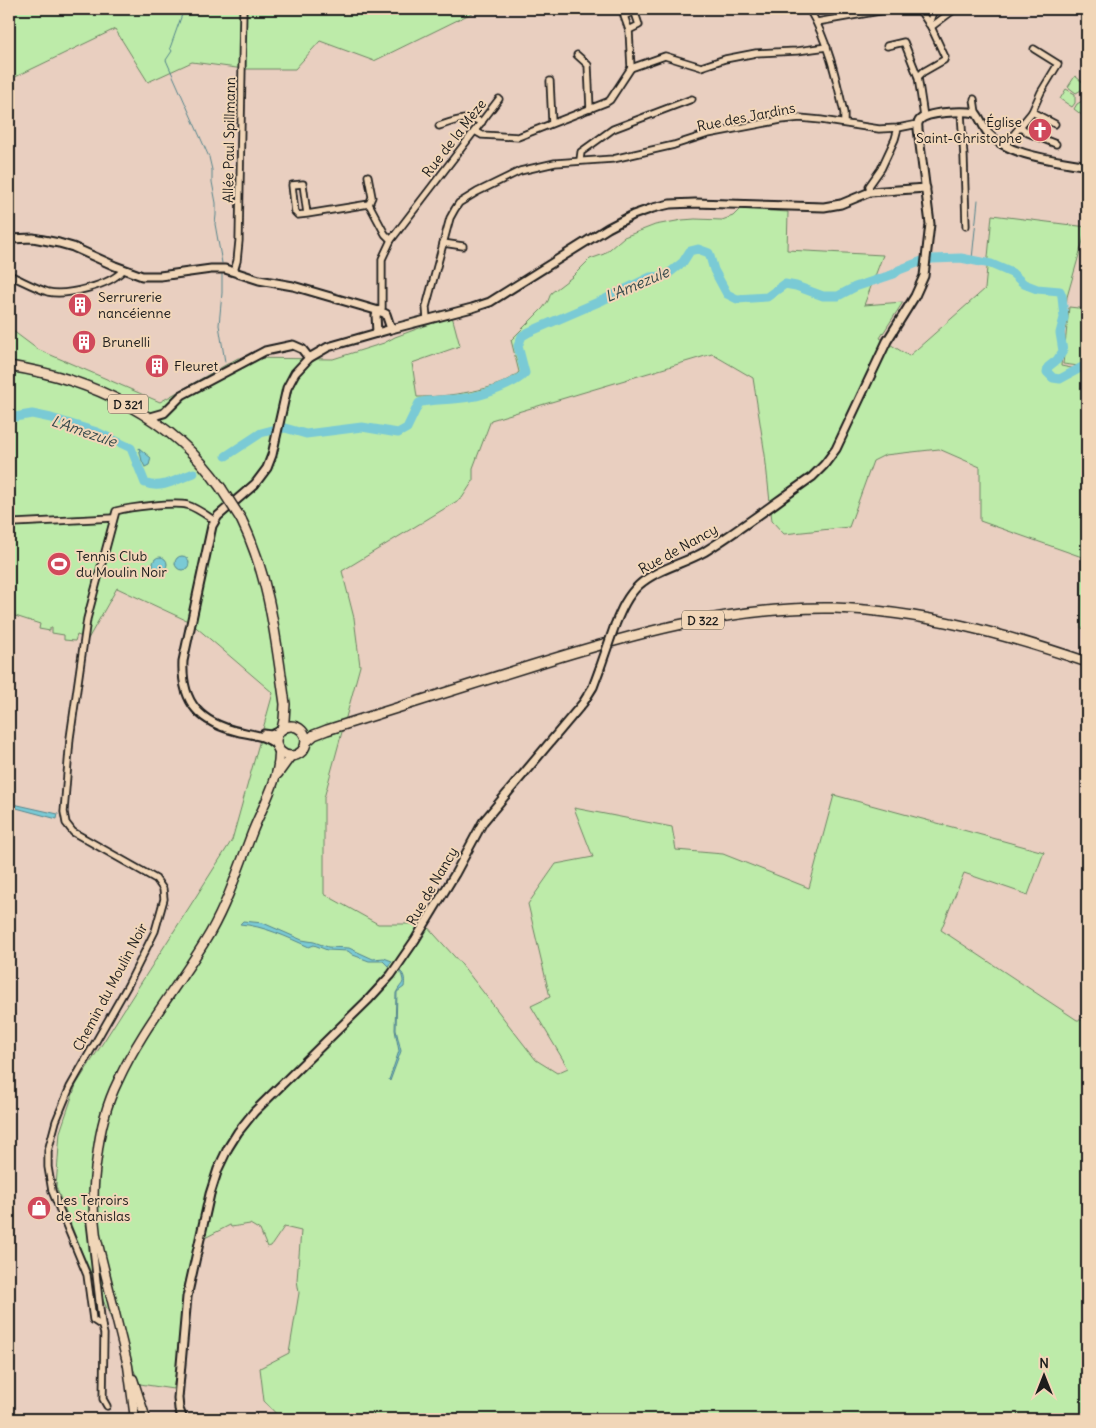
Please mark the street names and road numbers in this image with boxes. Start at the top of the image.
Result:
street label: Allée Paul Spillmann [219,77,239,203]
street label: Rue de la Mèze [418,95,490,181]
street label: Rue des Jardins [695,99,797,135]
road number: D 321 [108,394,148,414]
street label: Rue de Nancy [635,520,721,578]
road number: D 322 [682,610,724,630]
street label: Rue de Nancy [402,844,462,928]
street label: Chemin du Moulin Noir [69,920,152,1054]

